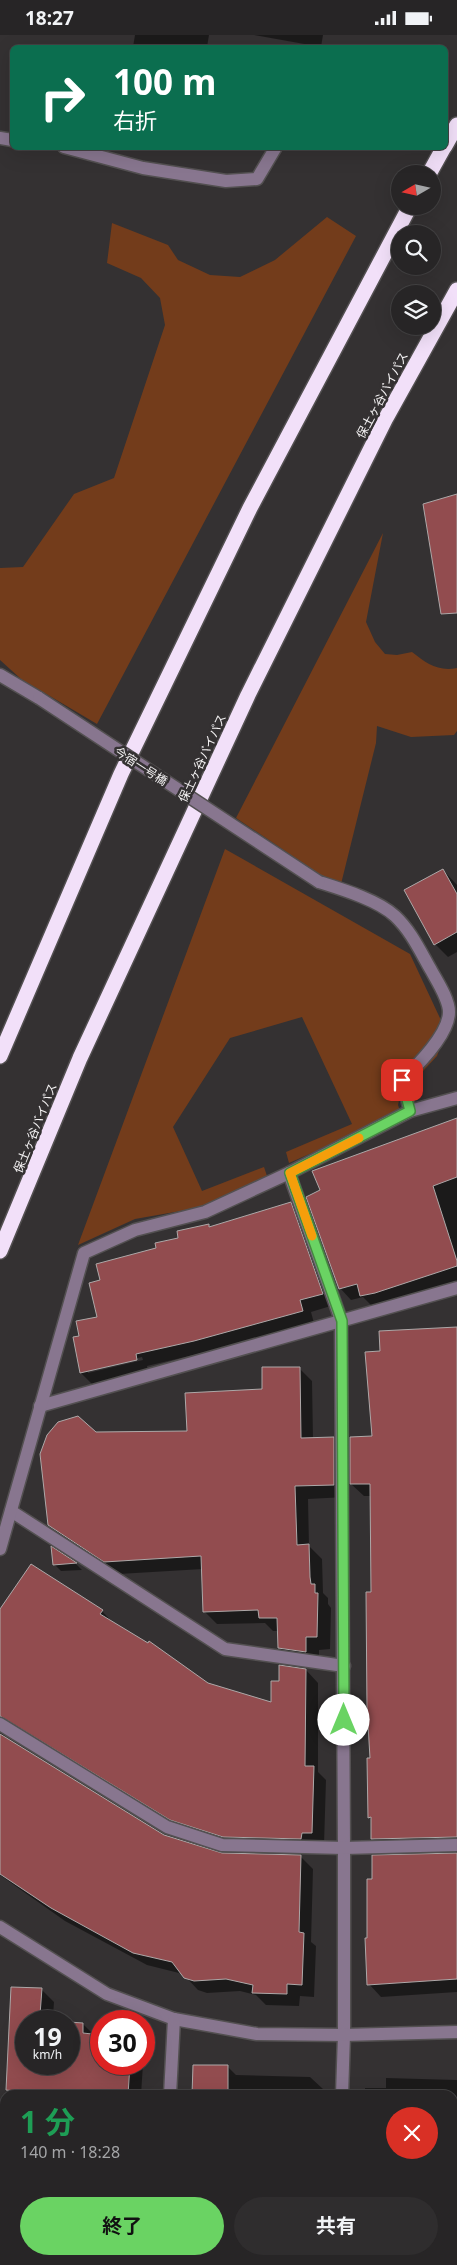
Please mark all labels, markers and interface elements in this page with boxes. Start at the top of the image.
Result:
text: 18:27 [25,5,74,31]
text: 100 m [113,58,216,105]
icon: right [30,65,95,130]
text: 右折 [113,105,157,135]
north arrow [391,165,441,215]
map controls [391,165,441,335]
button: search [391,225,441,275]
button: layers [391,285,441,335]
street label: 保土ヶ谷バイパス [352,349,412,441]
street label: 保土ヶ谷バイパス [174,711,230,805]
street label: 今宿一号橋 [111,743,171,789]
pin [381,1059,423,1101]
icon: arrive [388,1066,416,1094]
street label: 保土ヶ谷バイパス [9,1080,61,1176]
position arrow [317,1693,369,1745]
speed limit sign: 30 [90,2010,155,2075]
text: 19 [33,2019,62,2053]
text: km/h [33,2046,62,2063]
text: 1 分 [20,2101,75,2142]
button: close [386,2107,438,2159]
text: 140 m · 18:28 [20,2141,120,2163]
button: 終了 [20,2197,224,2255]
button: 共有 [234,2197,438,2255]

